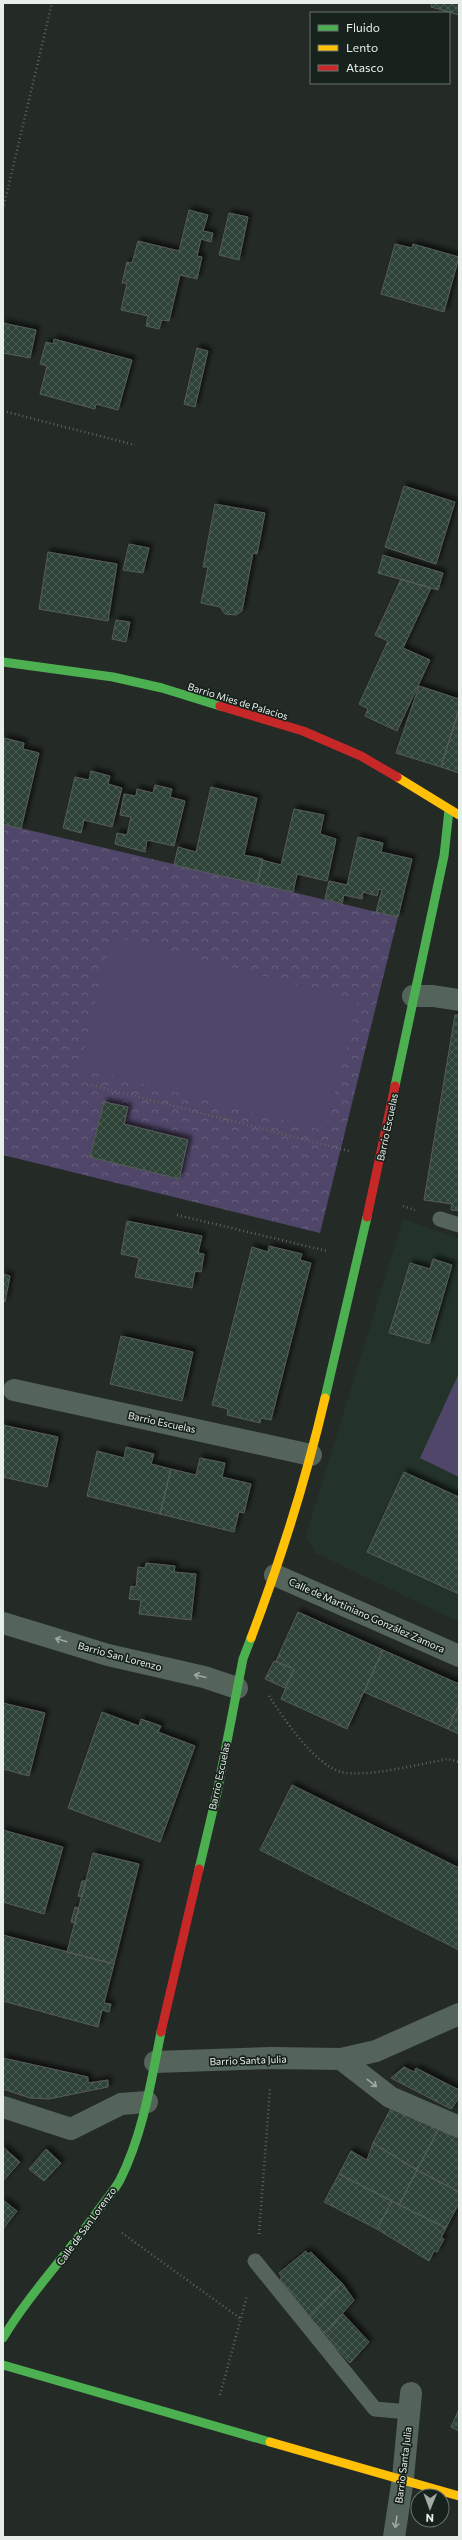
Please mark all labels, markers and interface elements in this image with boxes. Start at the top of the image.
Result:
legend [310,12,450,84]
text: Fluido [346,20,380,34]
text: Lento [346,40,378,54]
text: Atasco [346,60,384,74]
street label: Barrio Mies de Palacios [186,680,290,722]
street label: Barrio Escuelas [374,1092,400,1162]
street label: Barrio Escuelas [127,1409,197,1435]
street label: Calle de Martiniano González Zamora [287,1575,447,1655]
one-way arrow [54,1636,67,1643]
street label: Barrio San Lorenzo [77,1639,163,1673]
one-way arrow [194,1672,207,1679]
street label: Barrio Escuelas [206,1741,232,1811]
street label: Barrio Santa Julia [209,2053,287,2067]
one-way arrow [366,2079,377,2087]
street label: Calle de San Lorenzo [54,2185,118,2267]
street label: Barrio Santa Julia [392,2426,414,2504]
north arrow [410,2488,450,2528]
text: N [426,2512,434,2525]
one-way arrow [392,2515,400,2528]

